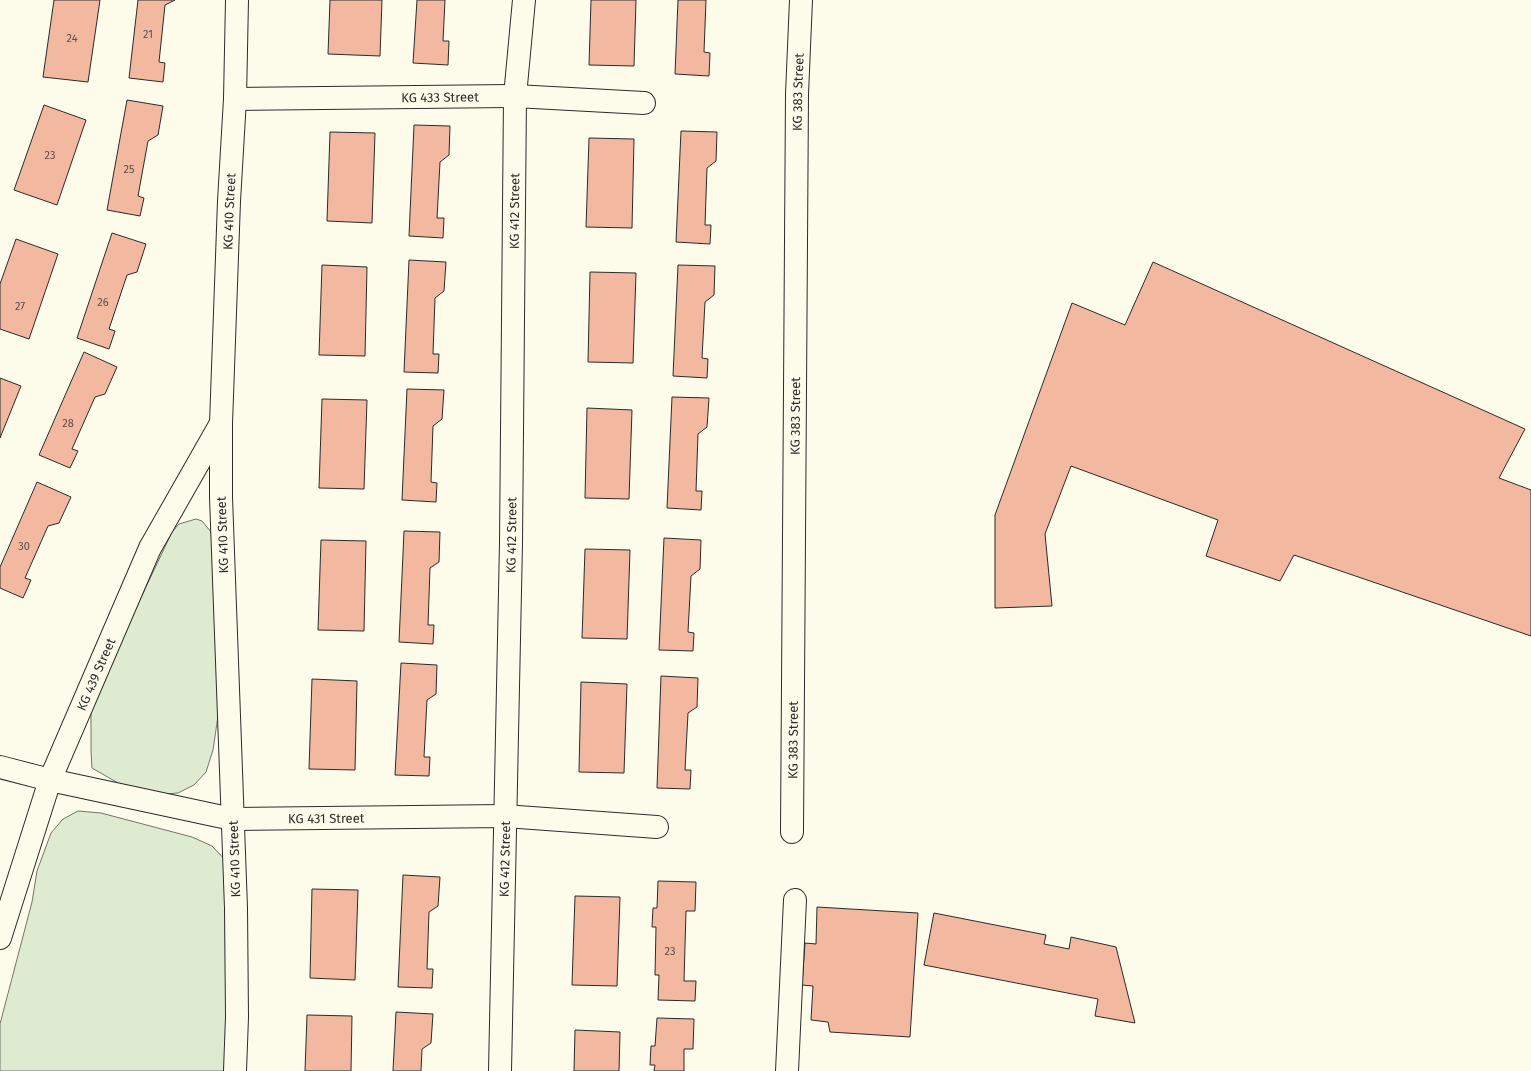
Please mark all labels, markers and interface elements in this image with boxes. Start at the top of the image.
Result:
house number: 21 [143,28,153,41]
house number: 24 [67,32,78,45]
street label: KG 383 Street [790,52,807,131]
street label: KG 433 Street [401,89,479,105]
house number: 23 [45,149,55,162]
house number: 25 [124,163,135,176]
street label: KG 410 Street [220,172,239,250]
street label: KG 412 Street [507,173,522,249]
house number: 26 [97,296,109,309]
house number: 27 [15,300,25,313]
street label: KG 383 Street [788,377,803,455]
house number: 28 [62,417,74,430]
street label: KG 410 Street [214,496,231,574]
street label: KG 412 Street [503,497,519,573]
house number: 30 [18,540,30,553]
street label: KG 439 Street [74,635,118,713]
street label: KG 383 Street [785,701,801,779]
street label: KG 431 Street [288,811,365,826]
street label: KG 410 Street [226,820,243,898]
street label: KG 412 Street [497,821,513,897]
house number: 23 [665,945,675,958]

